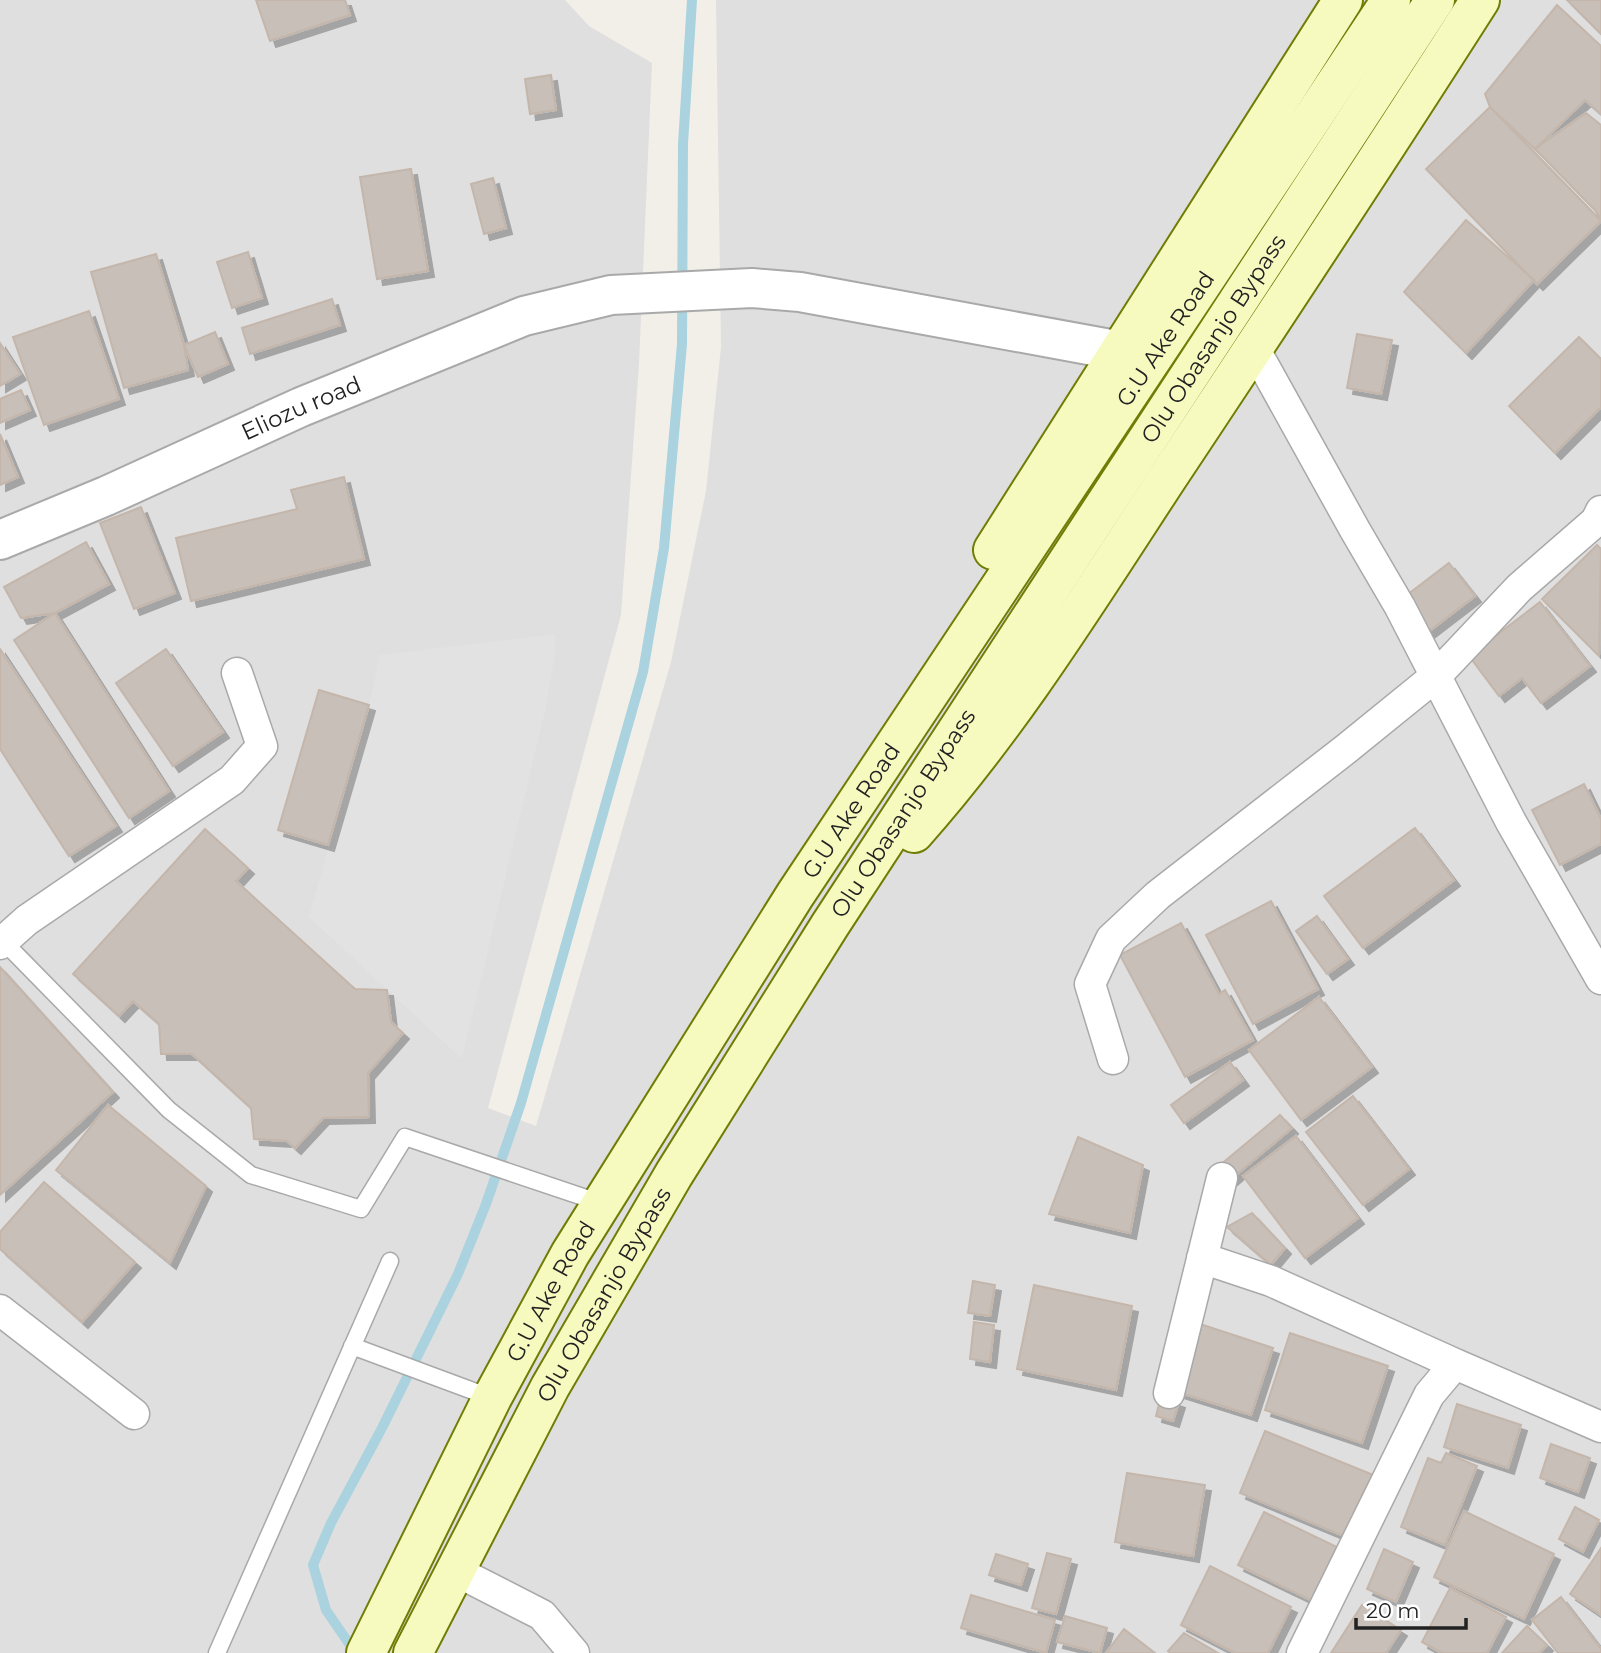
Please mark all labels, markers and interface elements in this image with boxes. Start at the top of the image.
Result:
street label: Olu Obasanjo Bypass [1135,229,1292,449]
street label: G.U Ake Road [1110,266,1220,412]
street label: Eliozu road [237,370,365,446]
street label: Olu Obasanjo Bypass [825,704,982,923]
street label: G.U Ake Road [796,738,906,884]
street label: Olu Obasanjo Bypass [531,1182,677,1407]
street label: G.U Ake Road [500,1216,601,1367]
scale bar [1356,1586,1466,1630]
text: 20 m [1366,1598,1420,1623]

